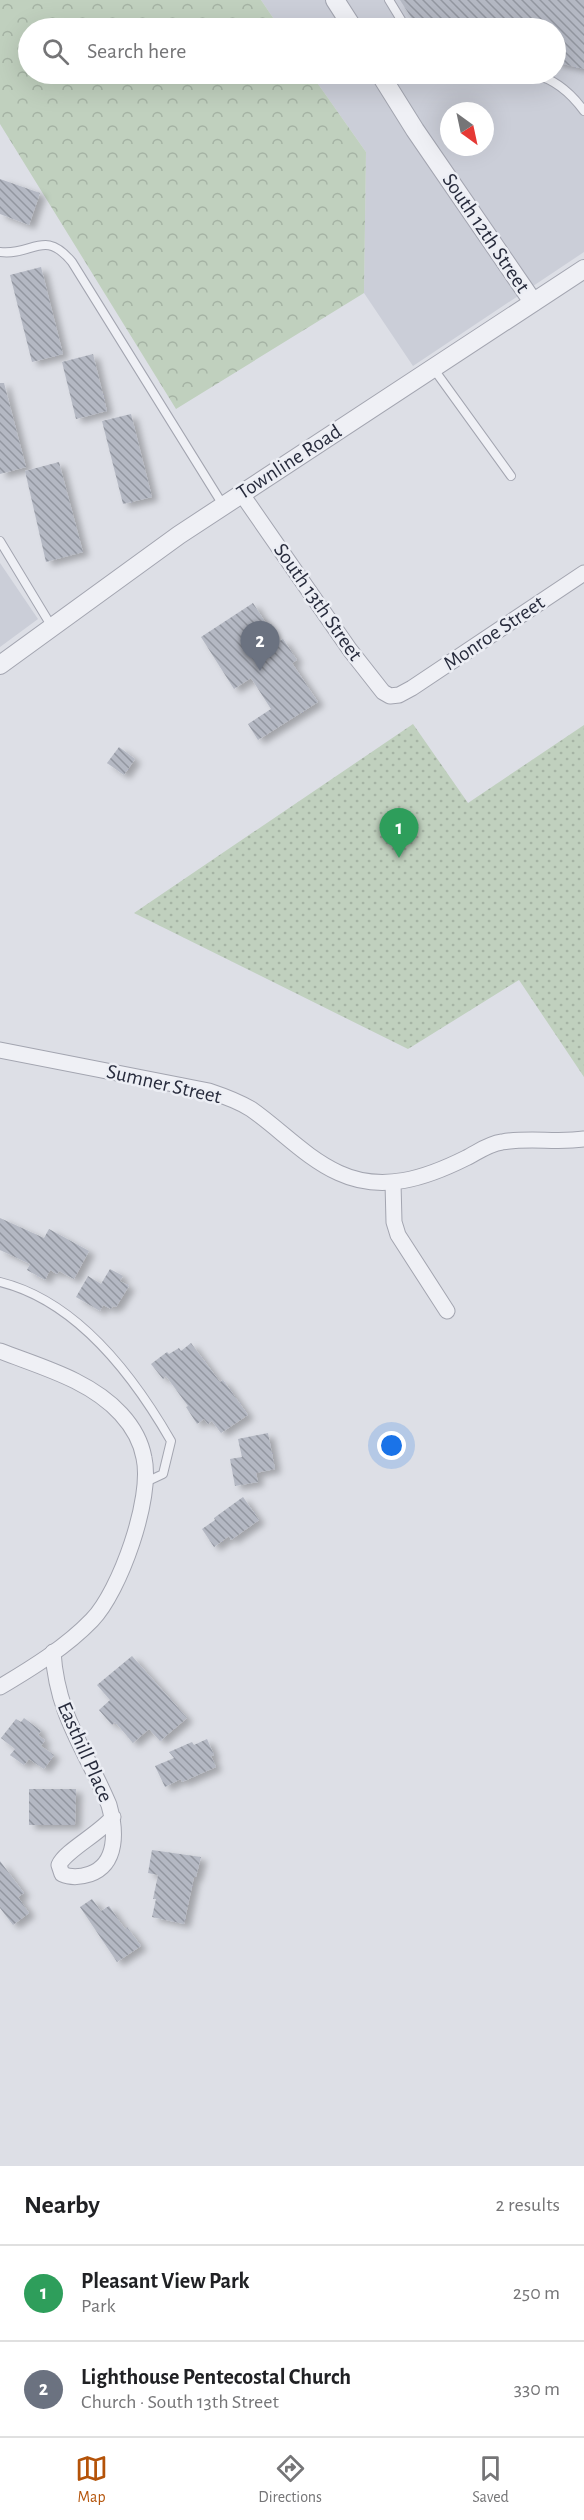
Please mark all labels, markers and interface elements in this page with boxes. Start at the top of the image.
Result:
search box [18,18,566,84]
icon: search [39,35,72,68]
text: Search here [87,40,186,62]
north arrow [440,102,494,156]
street label: South 12th Street [438,170,534,297]
street label: Townline Road [233,420,345,503]
street label: South 13th Street [270,539,366,665]
street label: Monroe Street [440,592,548,674]
pin: 2 [240,622,280,671]
pin: 1 [380,808,418,858]
street label: Sumner Street [105,1061,224,1107]
your location [377,1431,406,1460]
street label: Easthill Place [54,1699,116,1805]
text: Nearby [24,2192,100,2218]
text: 2 results [496,2195,560,2215]
text: Pleasant View Park [81,2270,249,2292]
text: 1 [40,2283,47,2303]
text: 250 m [513,2283,560,2303]
text: Park [81,2296,116,2316]
text: Lighthouse Pentecostal Church [81,2366,351,2388]
text: 2 [39,2379,48,2399]
text: 330 m [514,2379,560,2399]
text: Church · South 13th Street [81,2392,279,2412]
tab: Map [75,2452,108,2507]
tab: Directions [258,2452,322,2507]
tab: Saved [472,2452,509,2507]

